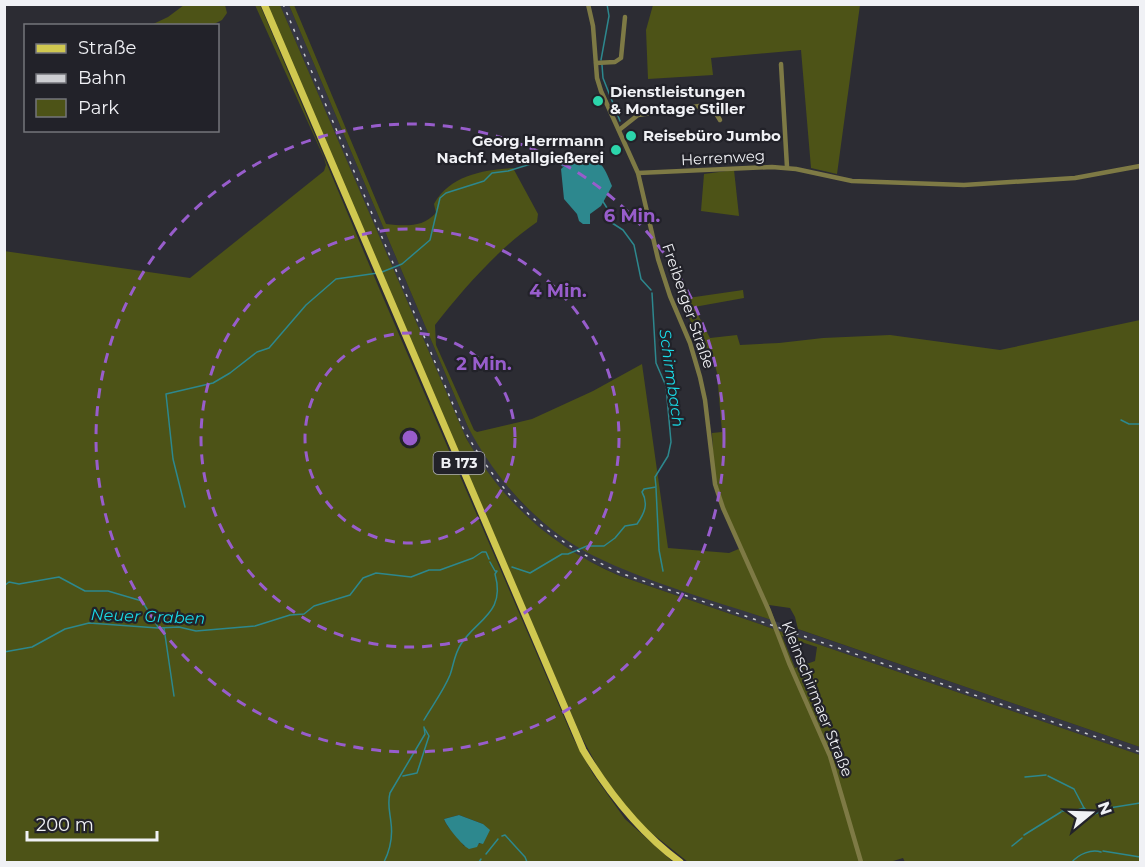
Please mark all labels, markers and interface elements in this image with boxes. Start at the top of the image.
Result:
legend [24,24,219,132]
text: Straße [78,37,137,59]
text: Bahn [78,67,127,89]
place label: Dienstleistungen & Montage Stiller [610,82,746,118]
marker: Dienstleistungen & Montage Stiller [591,94,605,108]
text: Park [78,97,119,119]
place label: Reisebüro Jumbo [643,126,781,145]
marker: Reisebüro Jumbo [624,129,638,143]
place label: Georg Herrmann Nachf. Metallgießerei [437,131,604,167]
marker: Georg Herrmann Nachf. Metallgießerei [609,143,623,157]
street label: Herrenweg [680,146,766,169]
text: 6 Min. [604,205,660,227]
street label: Freiberger Straße [658,241,719,371]
text: 4 Min. [529,280,587,302]
water label: Schirmbach [655,328,688,428]
text: 2 Min. [456,353,512,375]
centre of rings [400,428,420,448]
road number: B 173 [434,452,484,474]
water label: Neuer Graben [90,605,206,628]
street label: Kleinschirmaer Straße [778,618,857,779]
north arrow [1061,783,1121,843]
text: N [1094,799,1116,817]
scale bar [27,804,158,842]
text: 200 m [36,814,94,836]

